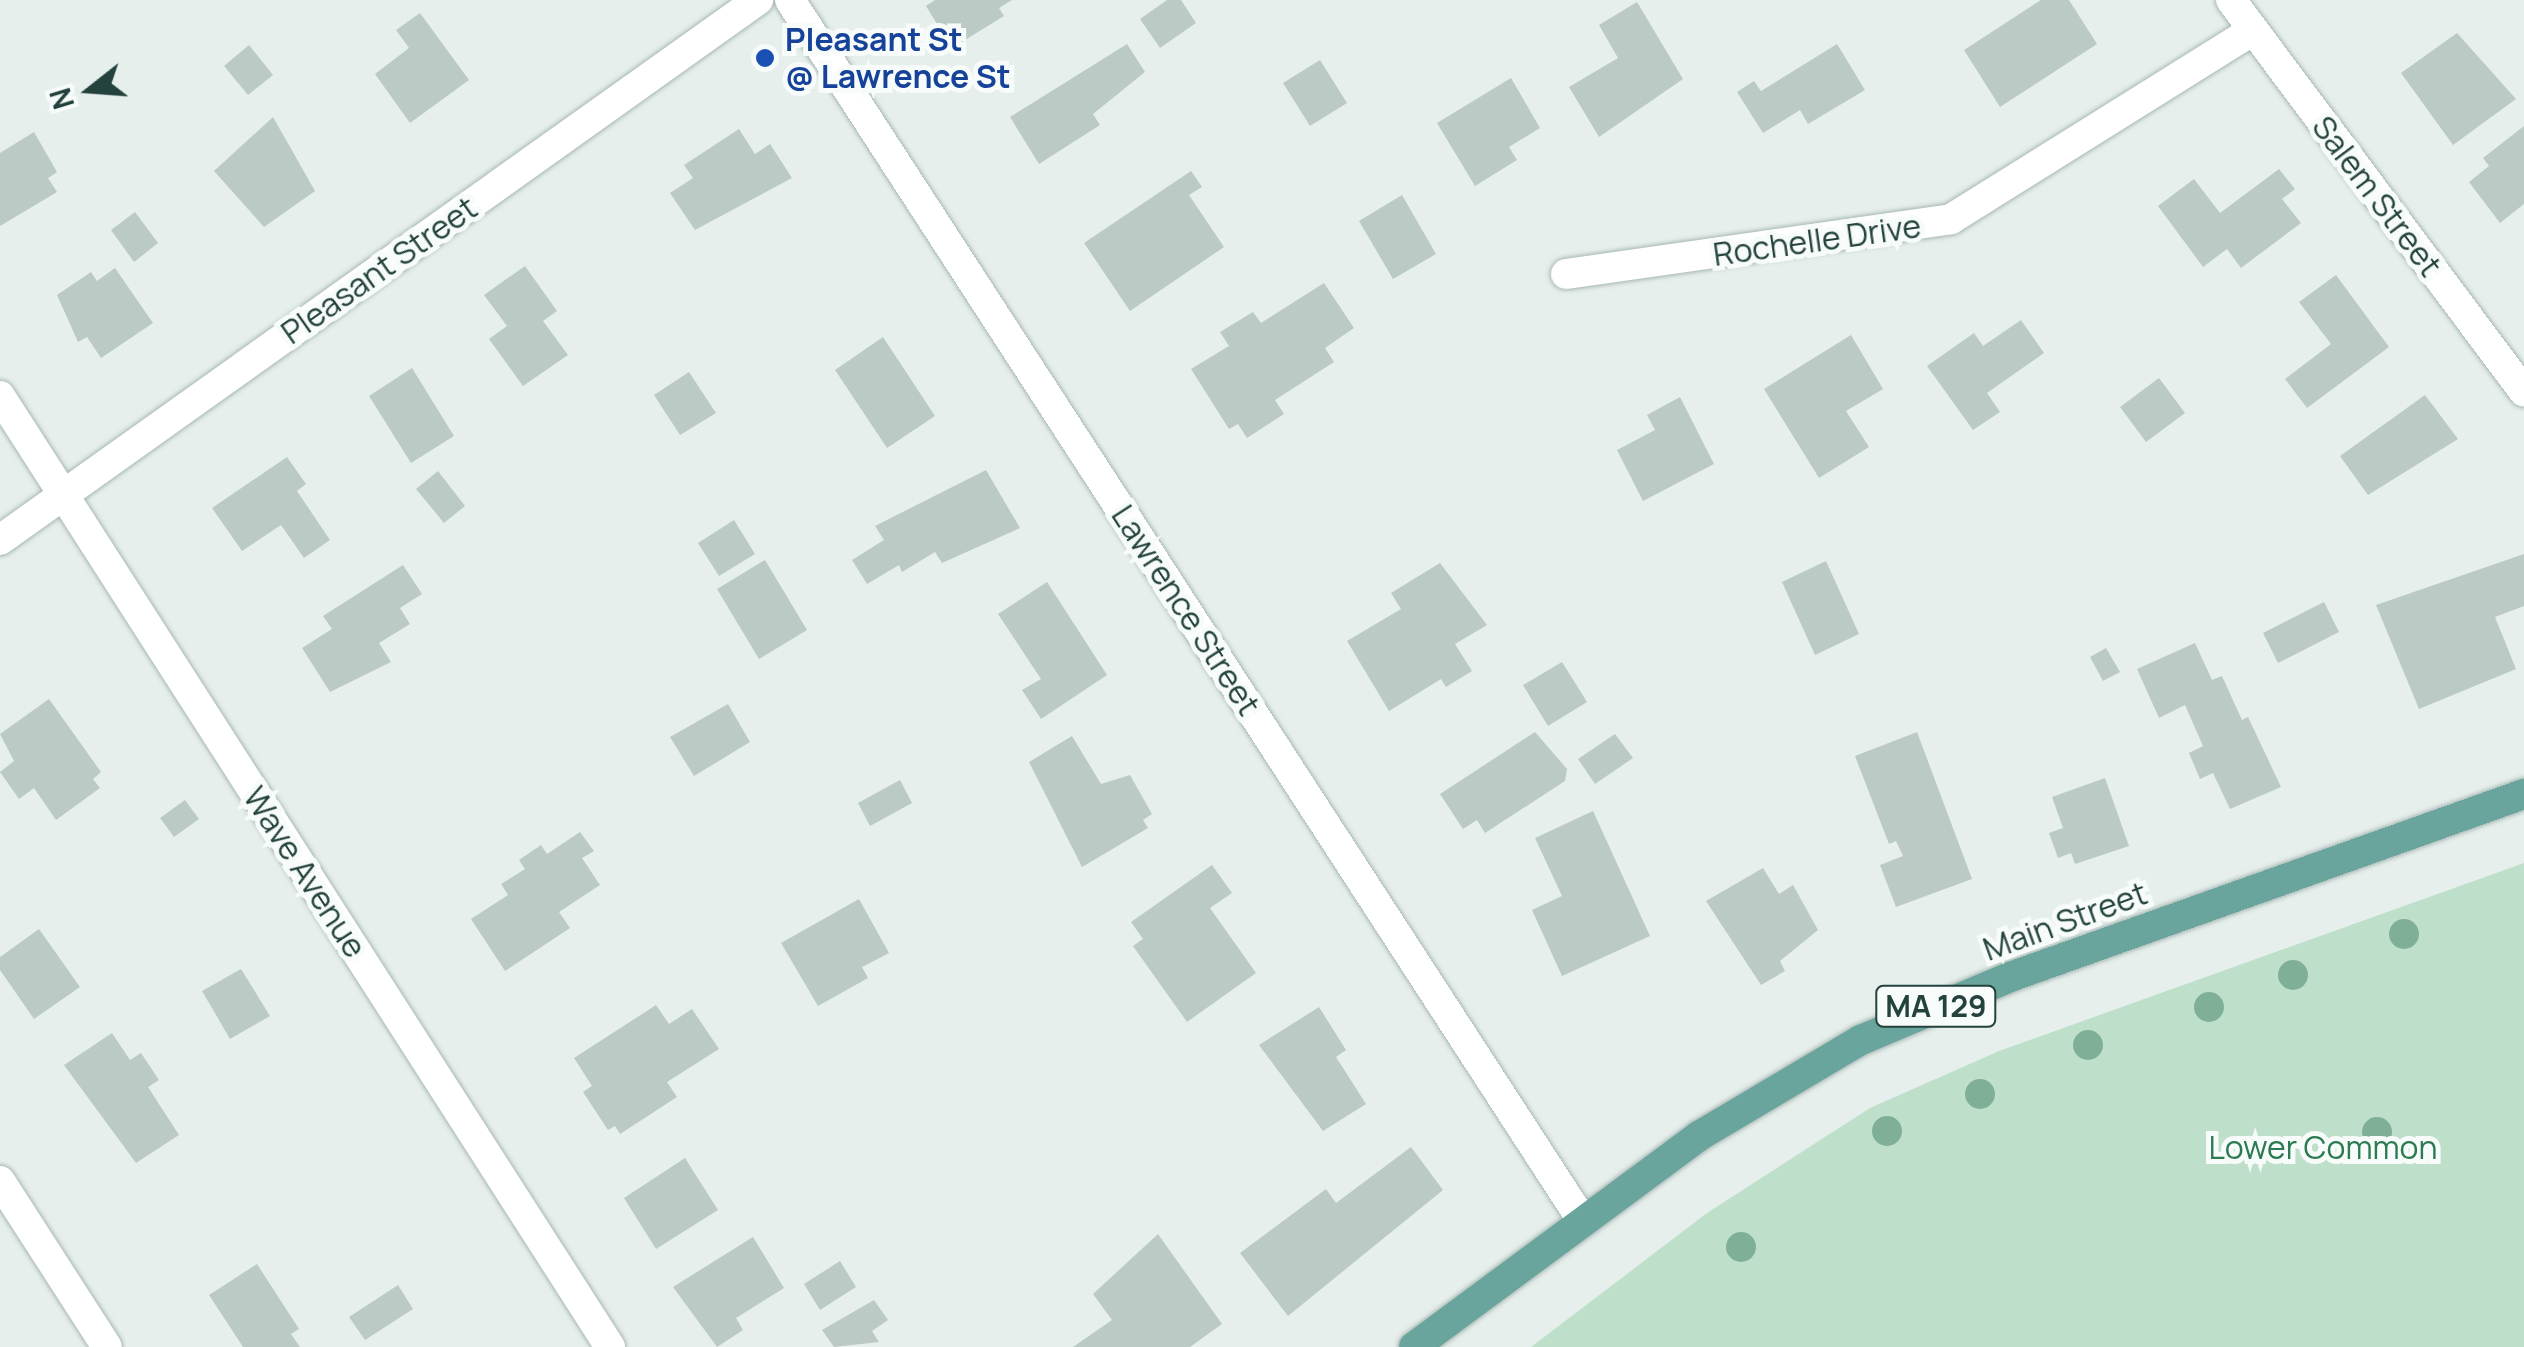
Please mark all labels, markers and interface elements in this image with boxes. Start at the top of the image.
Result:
place label: Pleasant St @ Lawrence St [785,21,1011,96]
north arrow [40,40,140,140]
marker: Pleasant St @ Lawrence St [754,47,776,69]
text: N [40,84,82,114]
street label: Salem Street [2304,108,2450,284]
street label: Pleasant Street [274,188,484,352]
street label: Rochelle Drive [1711,206,1923,274]
street label: Lawrence Street [1104,498,1268,722]
street label: Wave Avenue [236,779,374,965]
street label: Main Street [1978,874,2152,968]
road number: MA 129 [1874,981,1998,1031]
park label: Lower Common [2208,1128,2438,1166]

